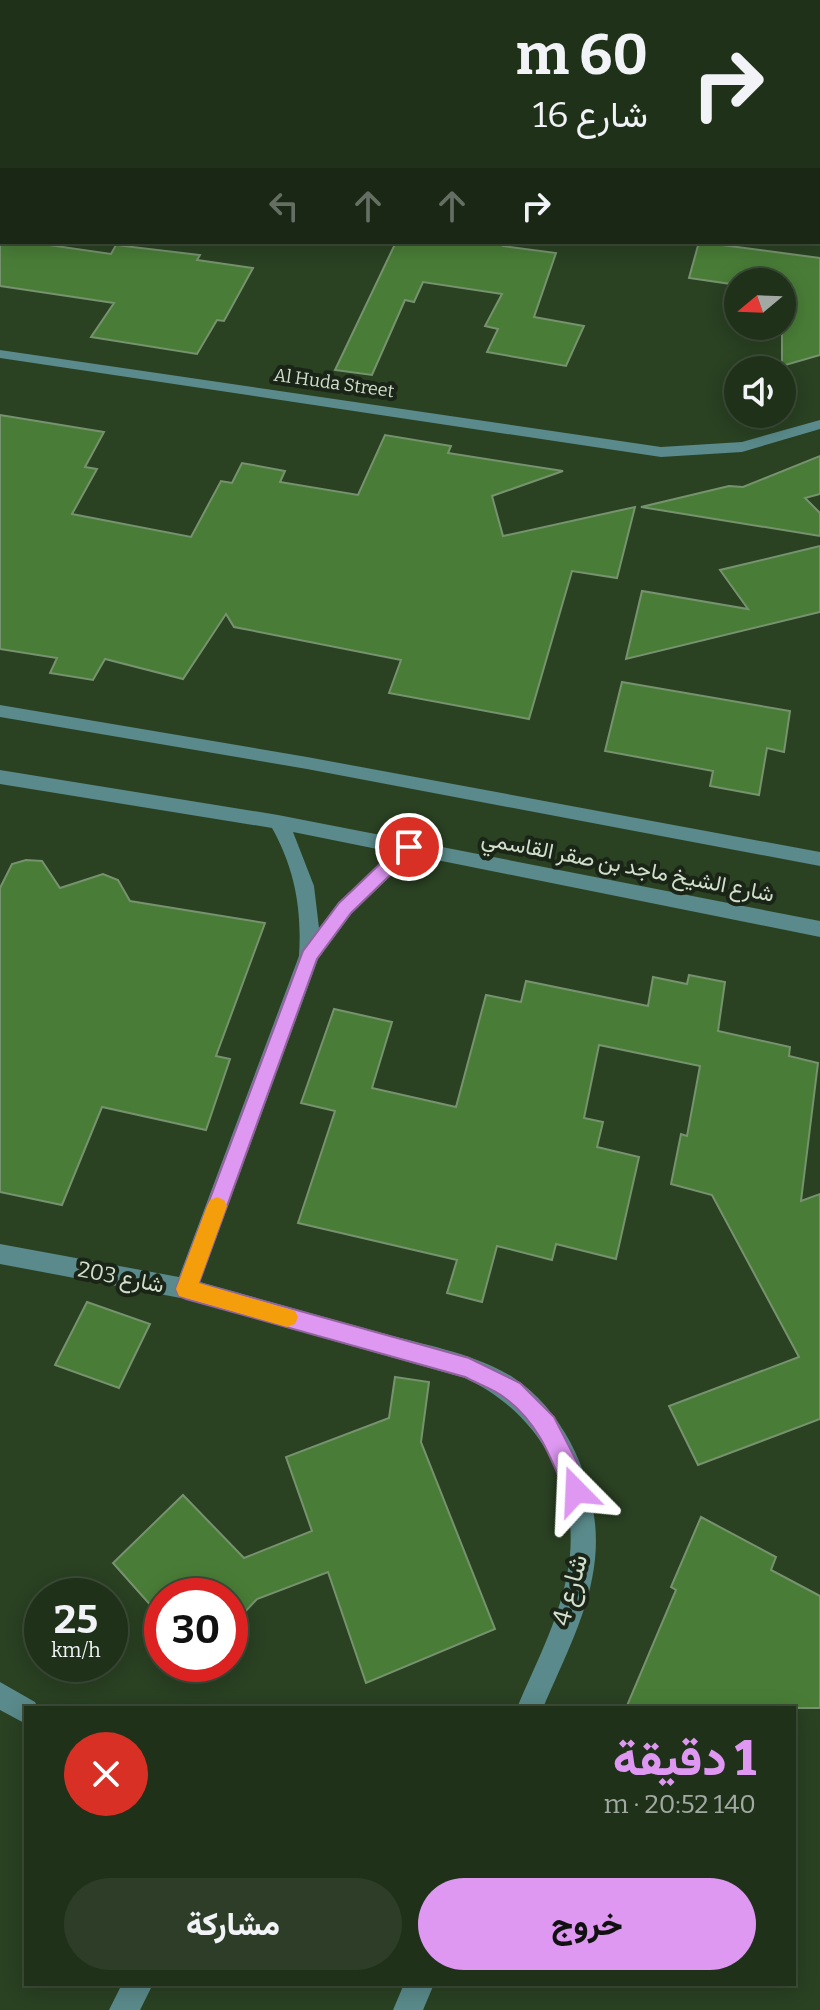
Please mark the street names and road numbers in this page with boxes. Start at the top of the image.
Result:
street label: Al Huda Street [272,364,396,402]
street label: شارع الشيخ ماجد بن صقر القاسمي [478,824,777,913]
street label: شارع 203 [75,1255,166,1300]
street label: شارع 4 [546,1551,596,1630]

